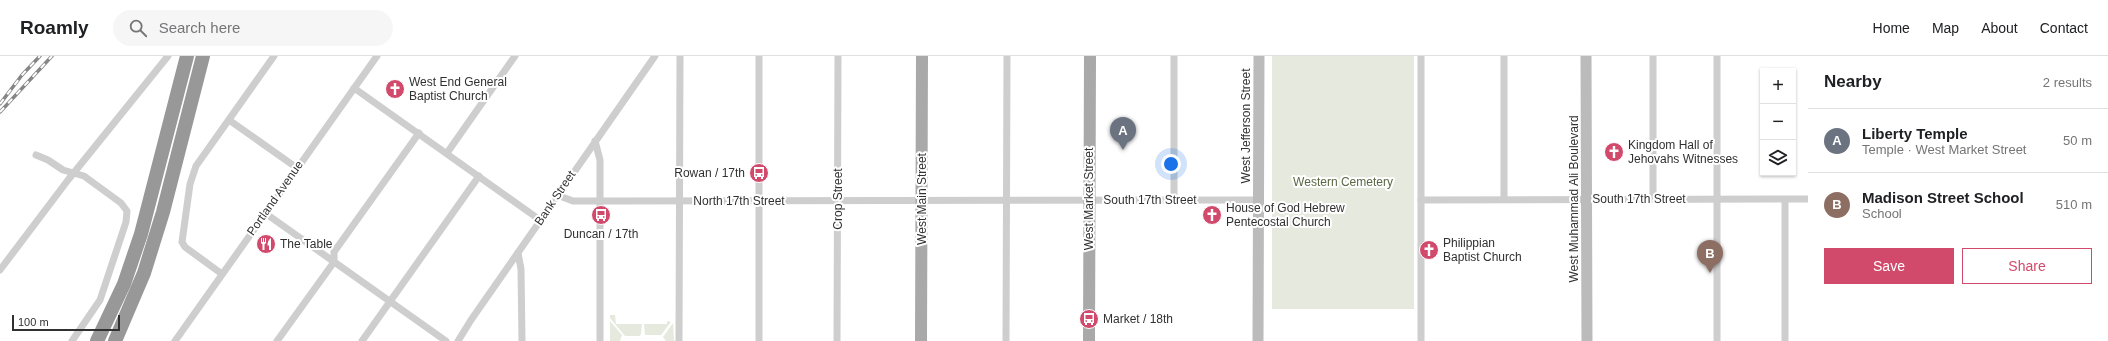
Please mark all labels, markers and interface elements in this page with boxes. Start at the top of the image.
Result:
search box [113,10,393,46]
text: Roamly [20,17,89,38]
icon: search [127,17,149,39]
text: Search here [159,19,240,36]
text: Home [1873,20,1910,36]
text: Map [1932,20,1959,36]
text: About [1981,20,2018,36]
text: Contact [2040,20,2088,36]
street label: West Jefferson Street [1239,68,1253,183]
map controls [1760,68,1796,176]
button: + [1760,68,1796,104]
text: Nearby [1824,72,1882,91]
place label: West End General Baptist Church [409,75,507,103]
text: 2 results [2043,75,2092,90]
church icon: West End General Baptist Church [384,78,406,100]
button: − [1760,104,1796,140]
street label: West Muhammad Ali Boulevard [1567,115,1581,283]
pin: A [1110,117,1136,150]
text: Liberty Temple [1862,125,1968,142]
text: A [1832,133,1842,148]
text: 50 m [2063,133,2092,148]
place label: Kingdom Hall of Jehovahs Witnesses [1628,138,1738,166]
button: layers [1760,140,1796,176]
church icon: Kingdom Hall of Jehovahs Witnesses [1603,141,1625,163]
text: Temple · West Market Street [1862,142,2026,157]
street label: West Market Street [1082,147,1096,250]
street label: West Main Street [915,152,929,245]
your location [1161,154,1181,174]
street label: Portland Avenue [244,158,306,238]
bus stop icon: Rowan / 17th [748,162,770,184]
place label: Rowan / 17th [674,166,745,180]
street label: Bank Street [532,168,579,228]
street label: Crop Street [831,168,845,230]
park label: Western Cemetery [1293,175,1393,189]
text: Madison Street School [1862,189,2024,206]
street label: South 17th Street [1592,192,1686,206]
street label: South 17th Street [1103,193,1197,207]
street label: North 17th Street [693,194,785,208]
text: B [1832,197,1842,212]
text: 510 m [2056,197,2092,212]
place label: House of God Hebrew Pentecostal Church [1226,201,1345,229]
bus stop icon: Duncan / 17th [590,204,612,226]
church icon: House of God Hebrew Pentecostal Church [1201,204,1223,226]
text: School [1862,206,1902,221]
place label: Duncan / 17th [564,227,638,241]
restaurant icon: The Table [255,233,277,255]
place label: Philippian Baptist Church [1443,236,1522,264]
place label: The Table [280,237,333,251]
church icon: Philippian Baptist Church [1418,239,1440,261]
pin: B [1697,240,1723,273]
button: Save [1824,248,1954,284]
button: Share [1962,248,2092,284]
bus stop icon: Market / 18th [1078,308,1100,330]
place label: Market / 18th [1103,312,1173,326]
scale bar [12,313,120,332]
text: 100 m [18,316,49,328]

